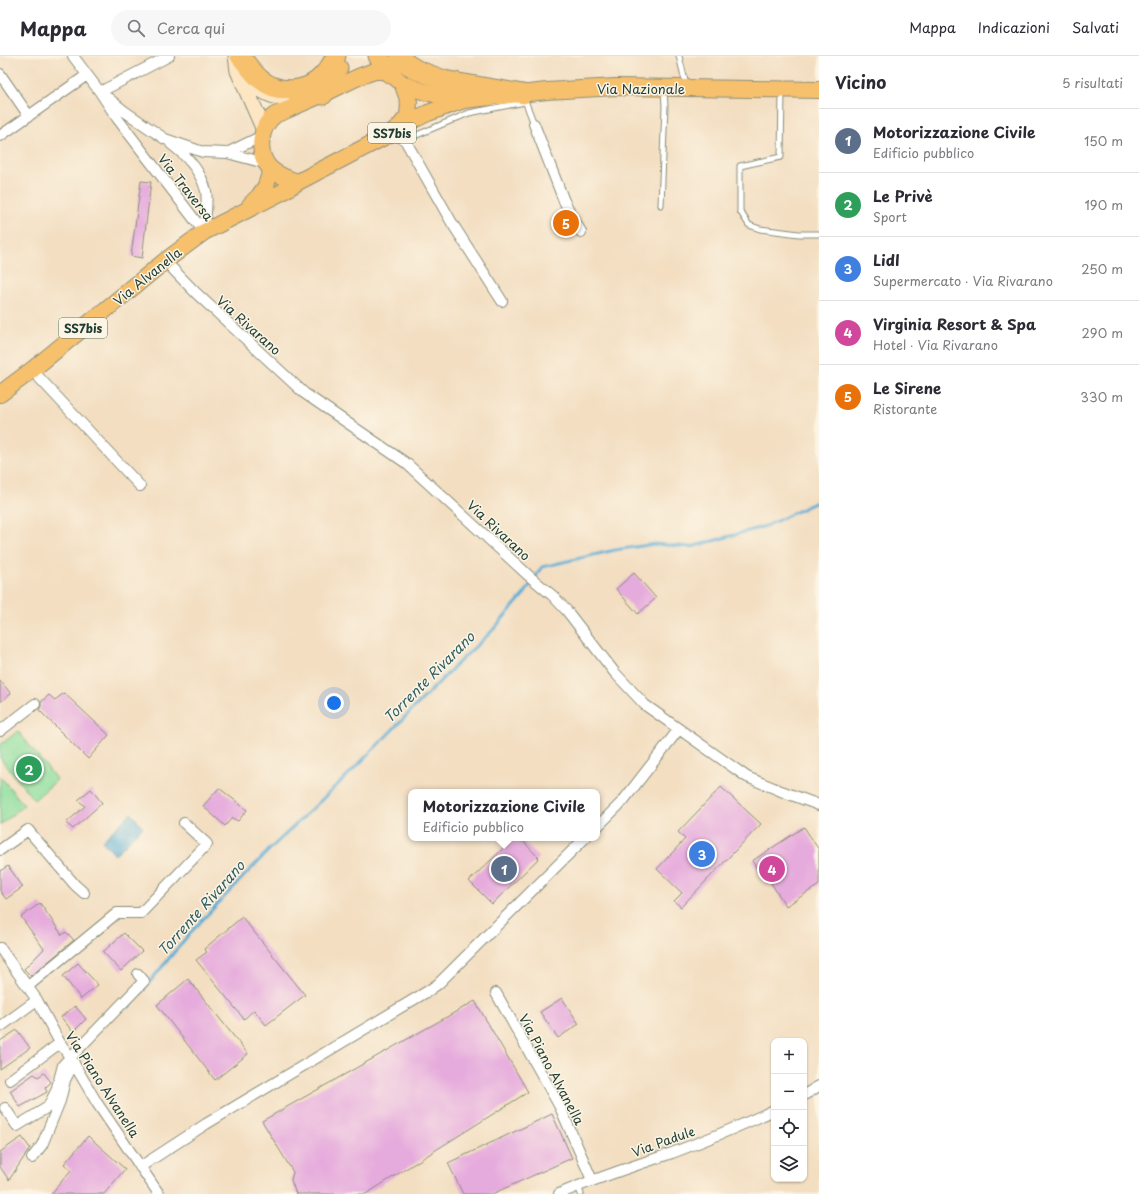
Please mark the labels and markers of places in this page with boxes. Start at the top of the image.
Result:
pin: 5 [553,208,579,238]
pin: 2 [16,754,42,784]
pin: 3 [689,839,715,869]
pin: 1 [491,854,517,884]
pin: 4 [759,854,785,884]

